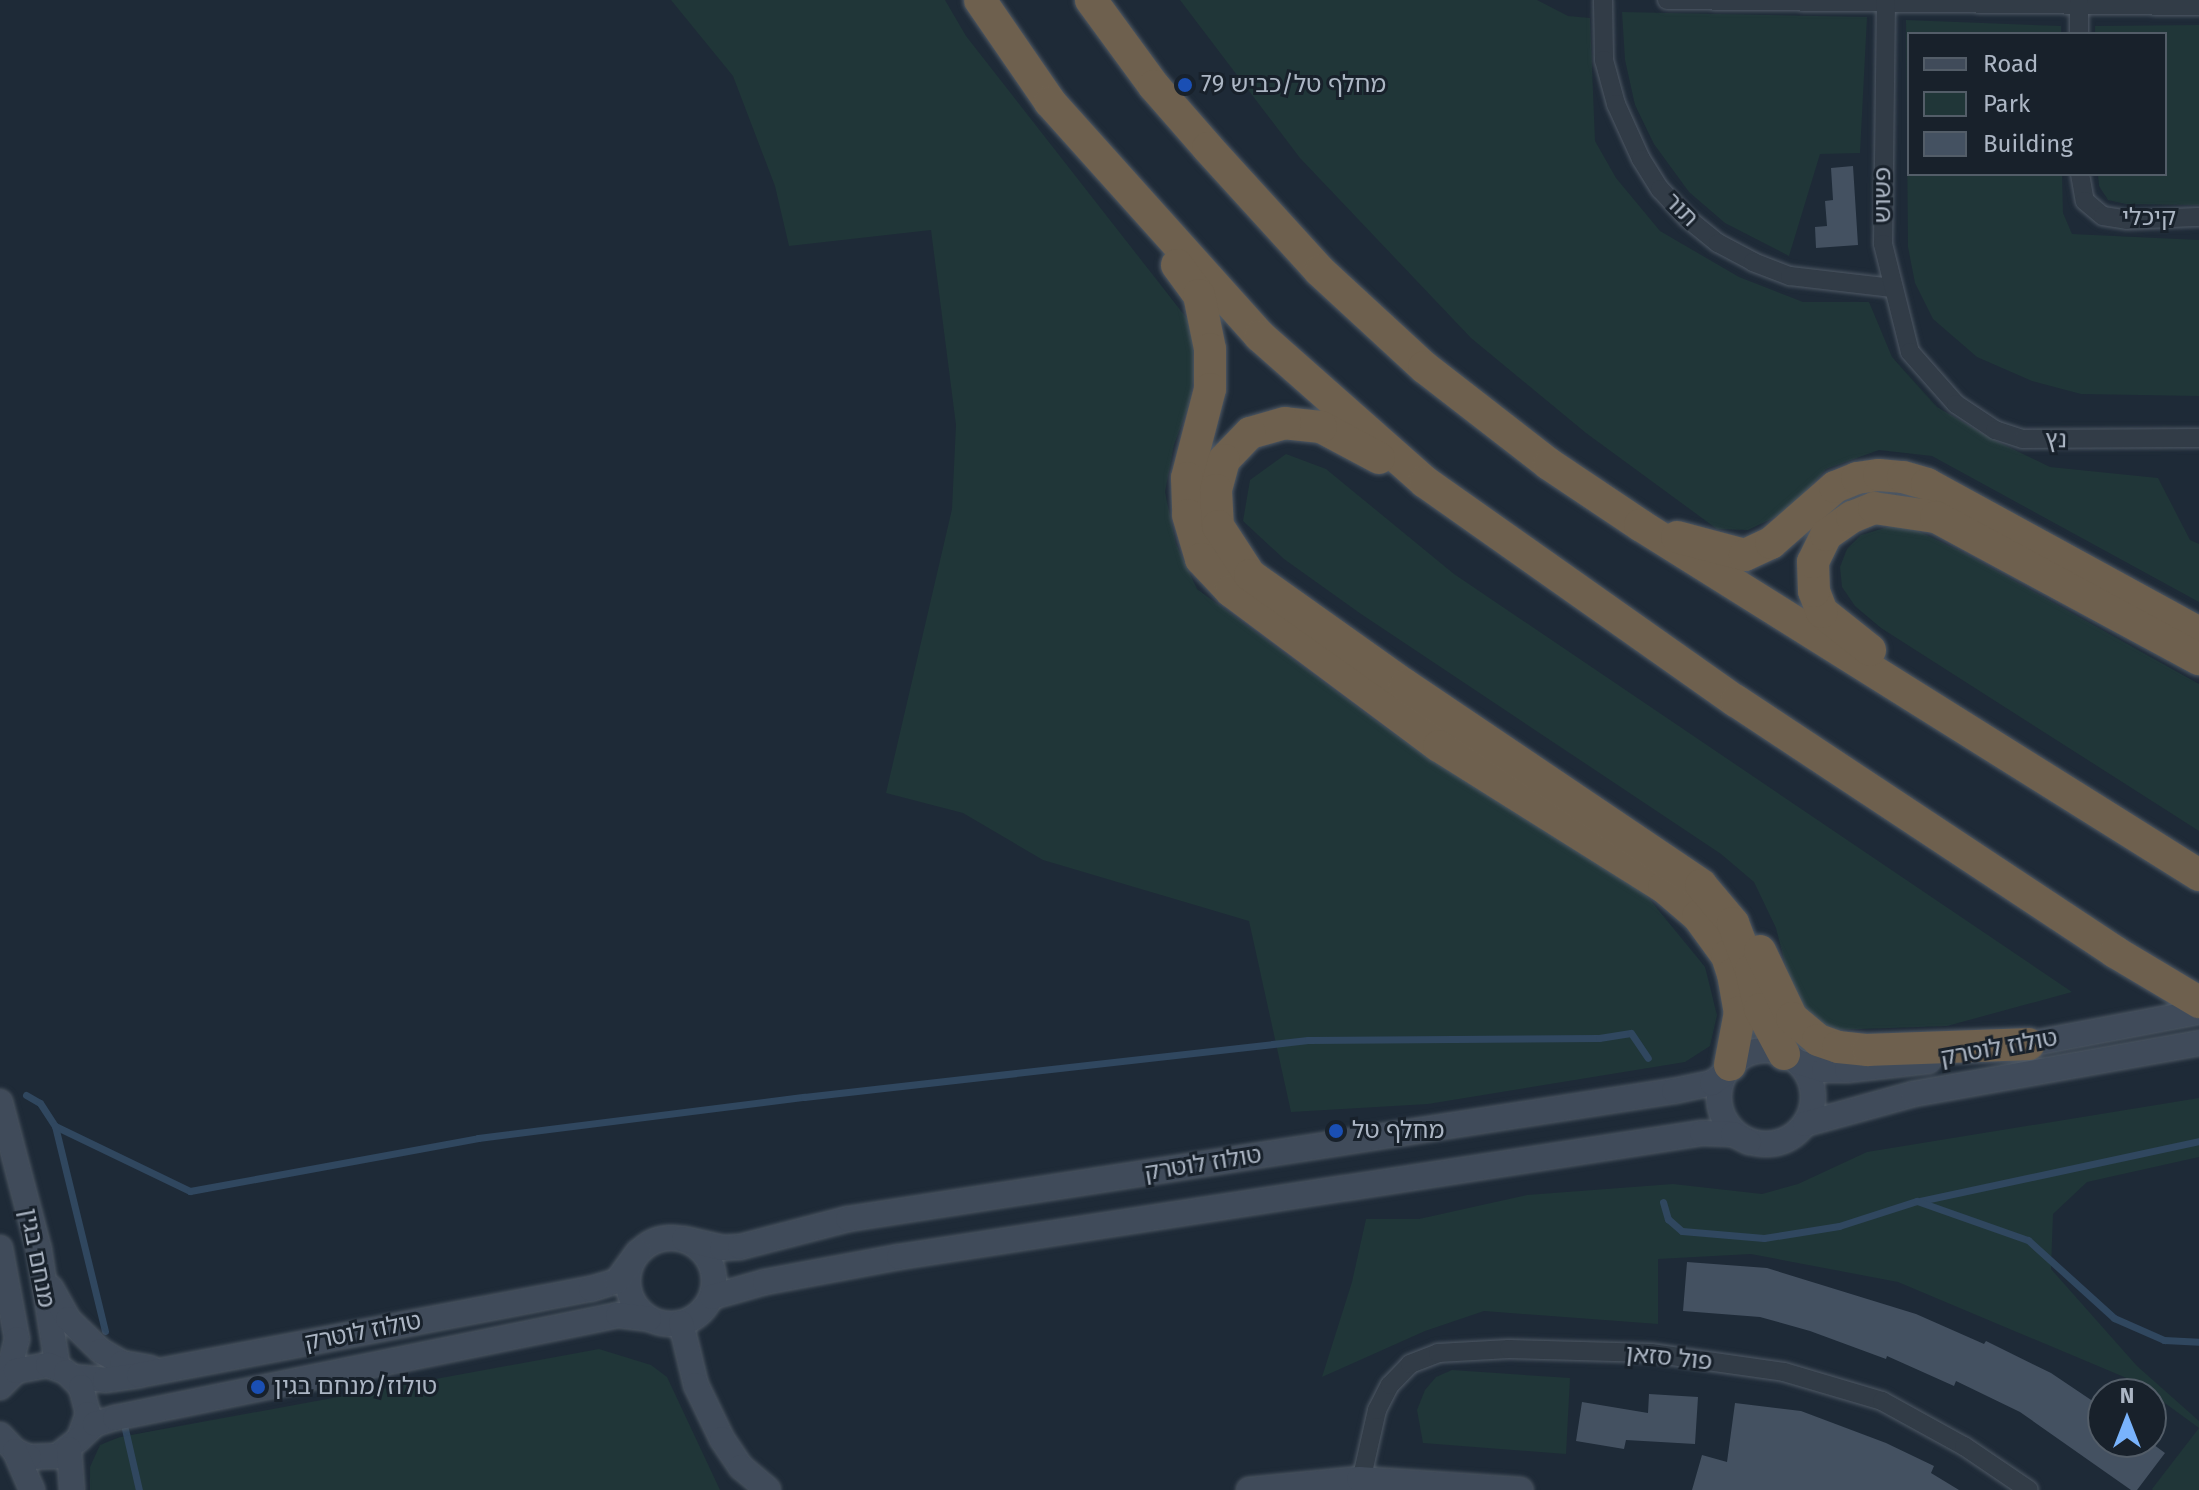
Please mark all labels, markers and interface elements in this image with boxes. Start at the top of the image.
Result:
legend [1907,32,2167,176]
text: Road [1983,50,2038,78]
place label: מחלף טל/כביש 79 [1201,71,1386,99]
marker: מחלף טל/כביש 79 [1176,76,1194,94]
text: Park [1983,90,2030,118]
text: Building [1983,130,2073,158]
street label: פשוש [1869,167,1897,223]
street label: תור [1658,187,1704,233]
street label: קיכלי [2122,204,2176,232]
street label: נץ [2045,425,2067,455]
street label: טולוז לוטרק [1938,1024,2060,1072]
place label: מחלף טל [1352,1117,1444,1145]
marker: מחלף טל [1327,1122,1345,1140]
street label: טולוז לוטרק [1142,1141,1264,1187]
street label: מנחם בגין [13,1206,61,1310]
street label: טולוז לוטרק [302,1307,424,1357]
street label: פול סזאן [1624,1339,1714,1377]
place label: טולוז/מנחם בגין [274,1373,437,1401]
marker: טולוז/מנחם בגין [249,1378,267,1396]
north arrow [2087,1378,2167,1458]
text: N [2120,1382,2134,1409]

